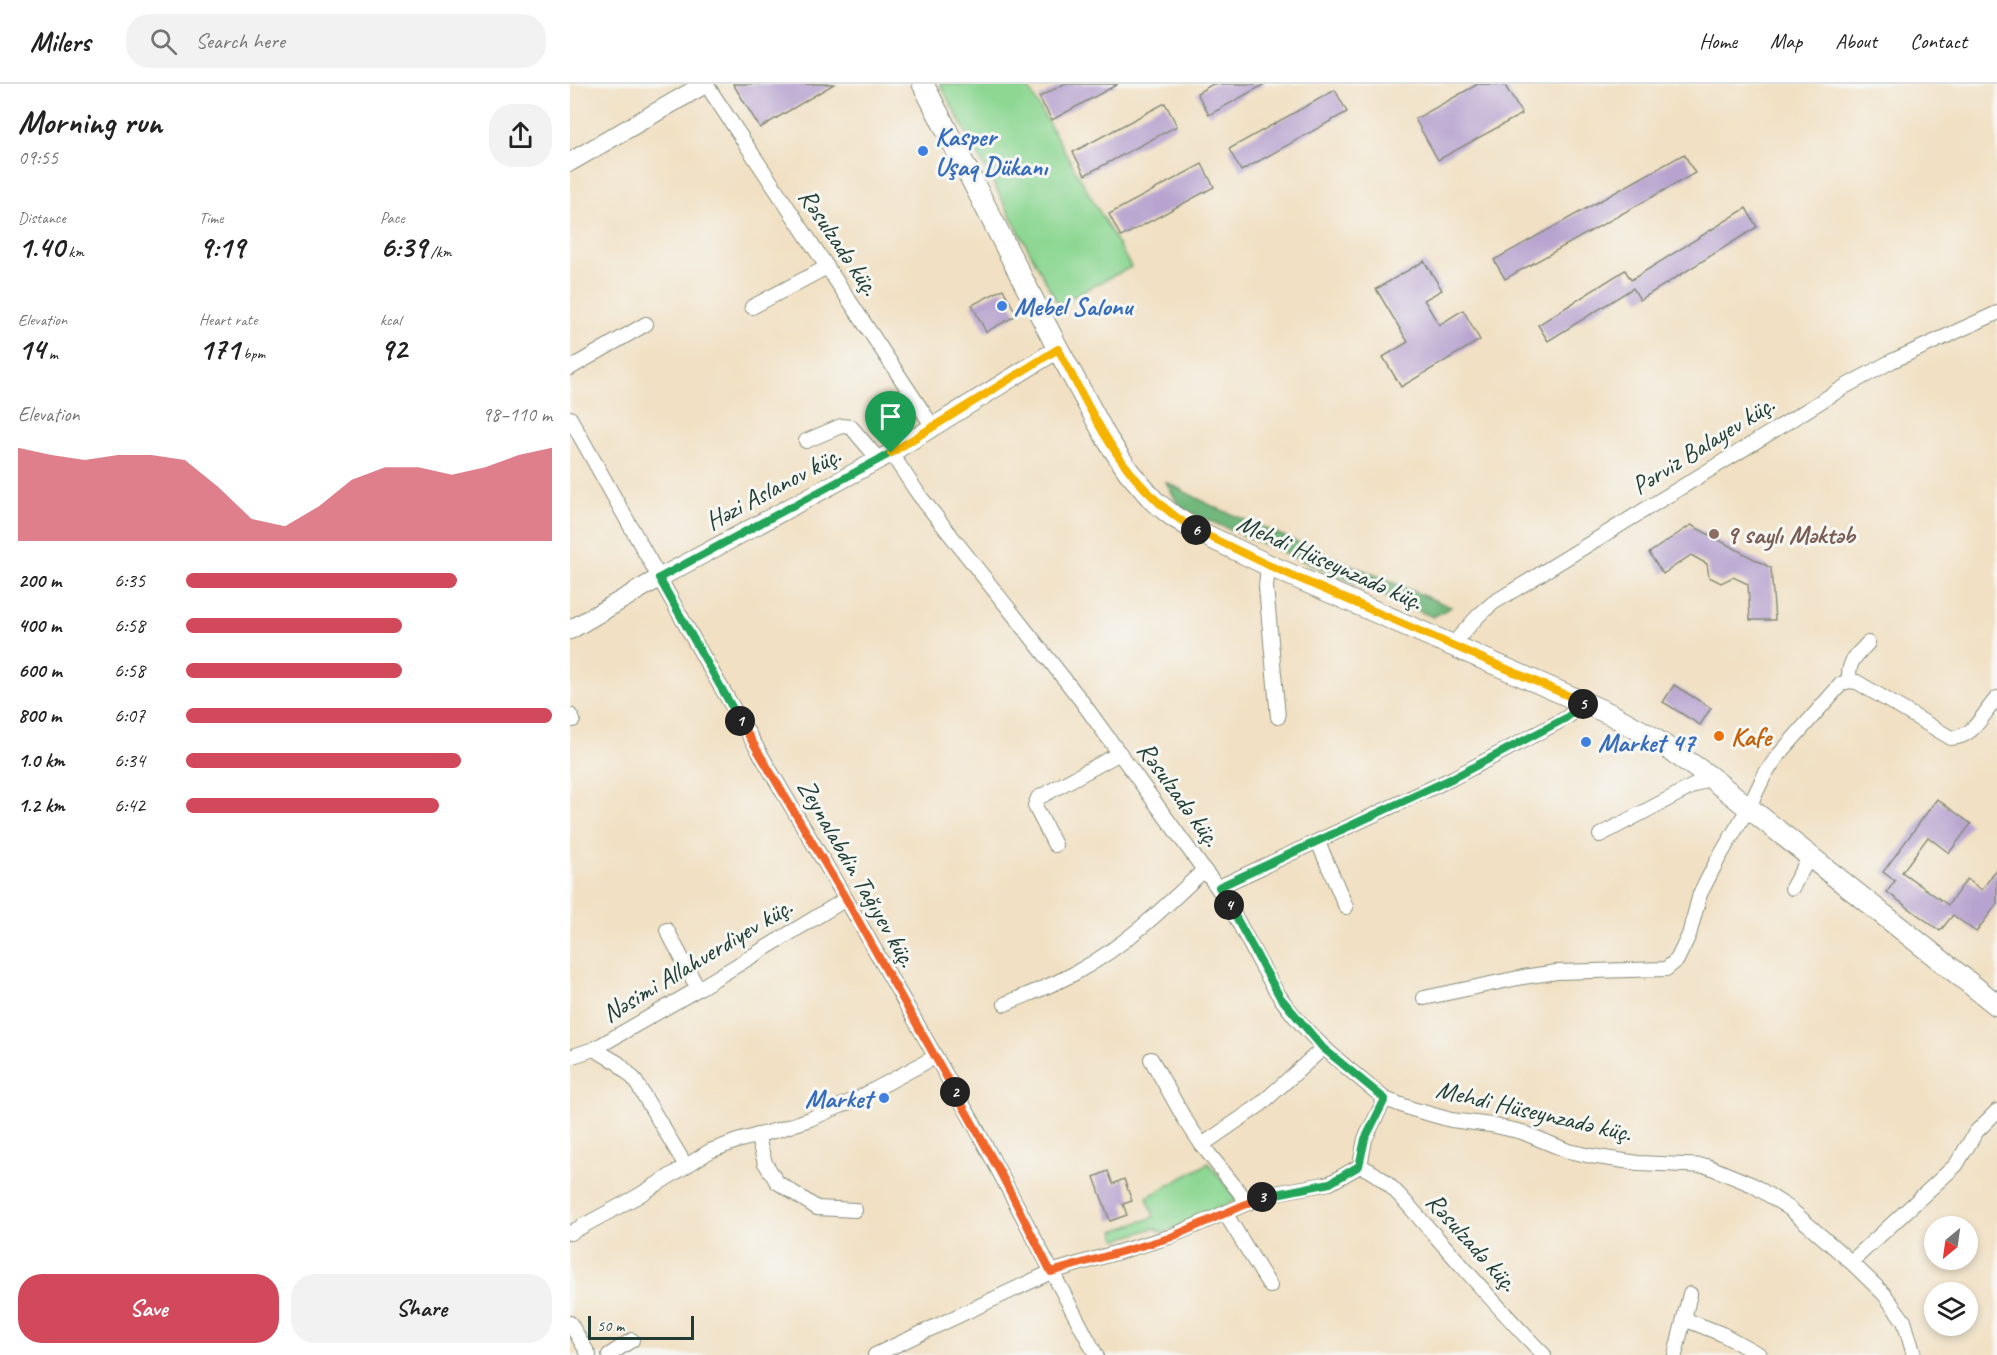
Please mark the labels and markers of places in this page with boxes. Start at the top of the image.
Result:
place label: Kasper Uşaq Dükanı [935,120,1049,183]
marker: Kasper Uşaq Dükanı [916,144,930,158]
place label: Mebel Salonu [1014,290,1135,323]
marker: Mebel Salonu [995,299,1009,313]
pin [865,391,916,453]
pin: 6 [1181,515,1211,545]
place label: 9 saylı Məktəb [1726,518,1857,551]
marker: 9 saylı Məktəb [1707,527,1721,541]
pin: 5 [1568,689,1598,719]
pin: 1 [725,706,755,736]
place label: Kafe [1731,720,1774,753]
place label: Market 47 [1598,726,1697,759]
marker: Kafe [1712,729,1726,743]
marker: Market 47 [1579,735,1593,749]
pin: 4 [1214,890,1244,920]
pin: 2 [940,1077,970,1107]
place label: Market [805,1082,876,1115]
marker: Market [877,1091,891,1105]
pin: 3 [1247,1182,1277,1212]

